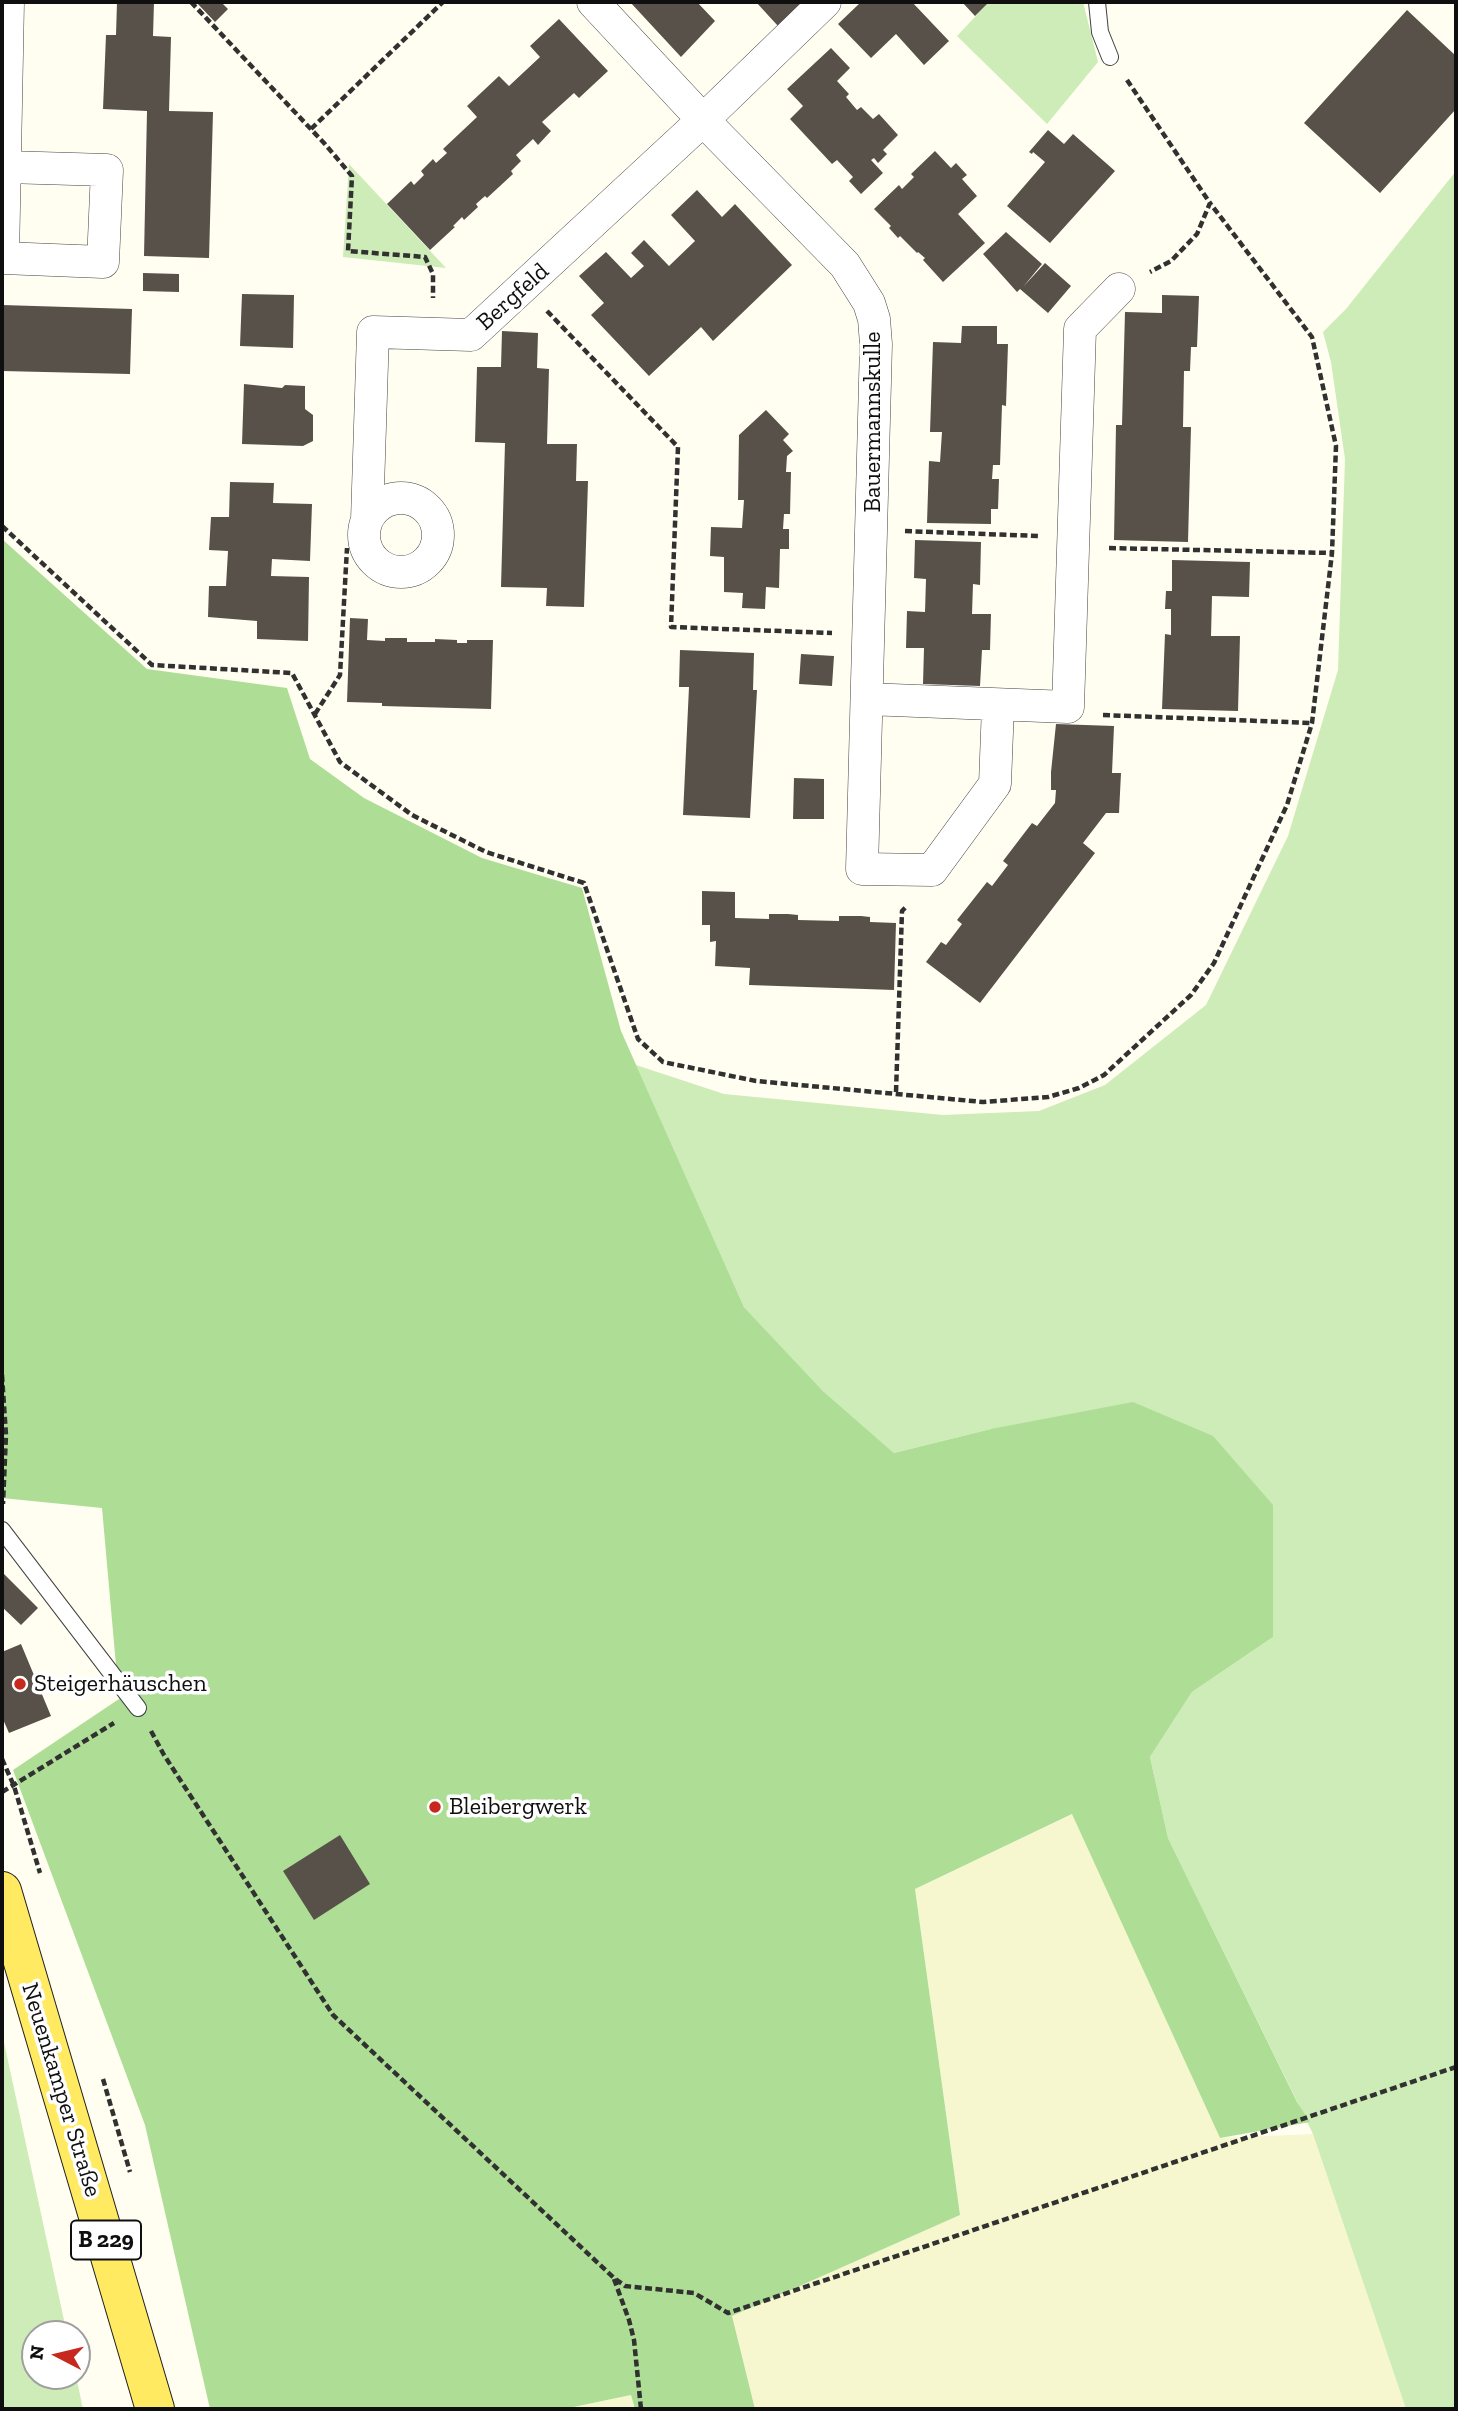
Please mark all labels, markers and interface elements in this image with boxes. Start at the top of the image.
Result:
street label: Bergfeld [471,257,555,337]
street label: Bauermannskulle [859,331,887,513]
place label: Steigerhäuschen [34,1670,207,1698]
marker: Steigerhäuschen [12,1676,28,1692]
place label: Bleibergwerk [449,1793,587,1821]
marker: Bleibergwerk [427,1799,443,1815]
street label: Neuenkamper Straße [15,1980,107,2200]
road number: B 229 [71,2220,141,2260]
north arrow [21,2320,91,2390]
text: N [24,2344,49,2361]

